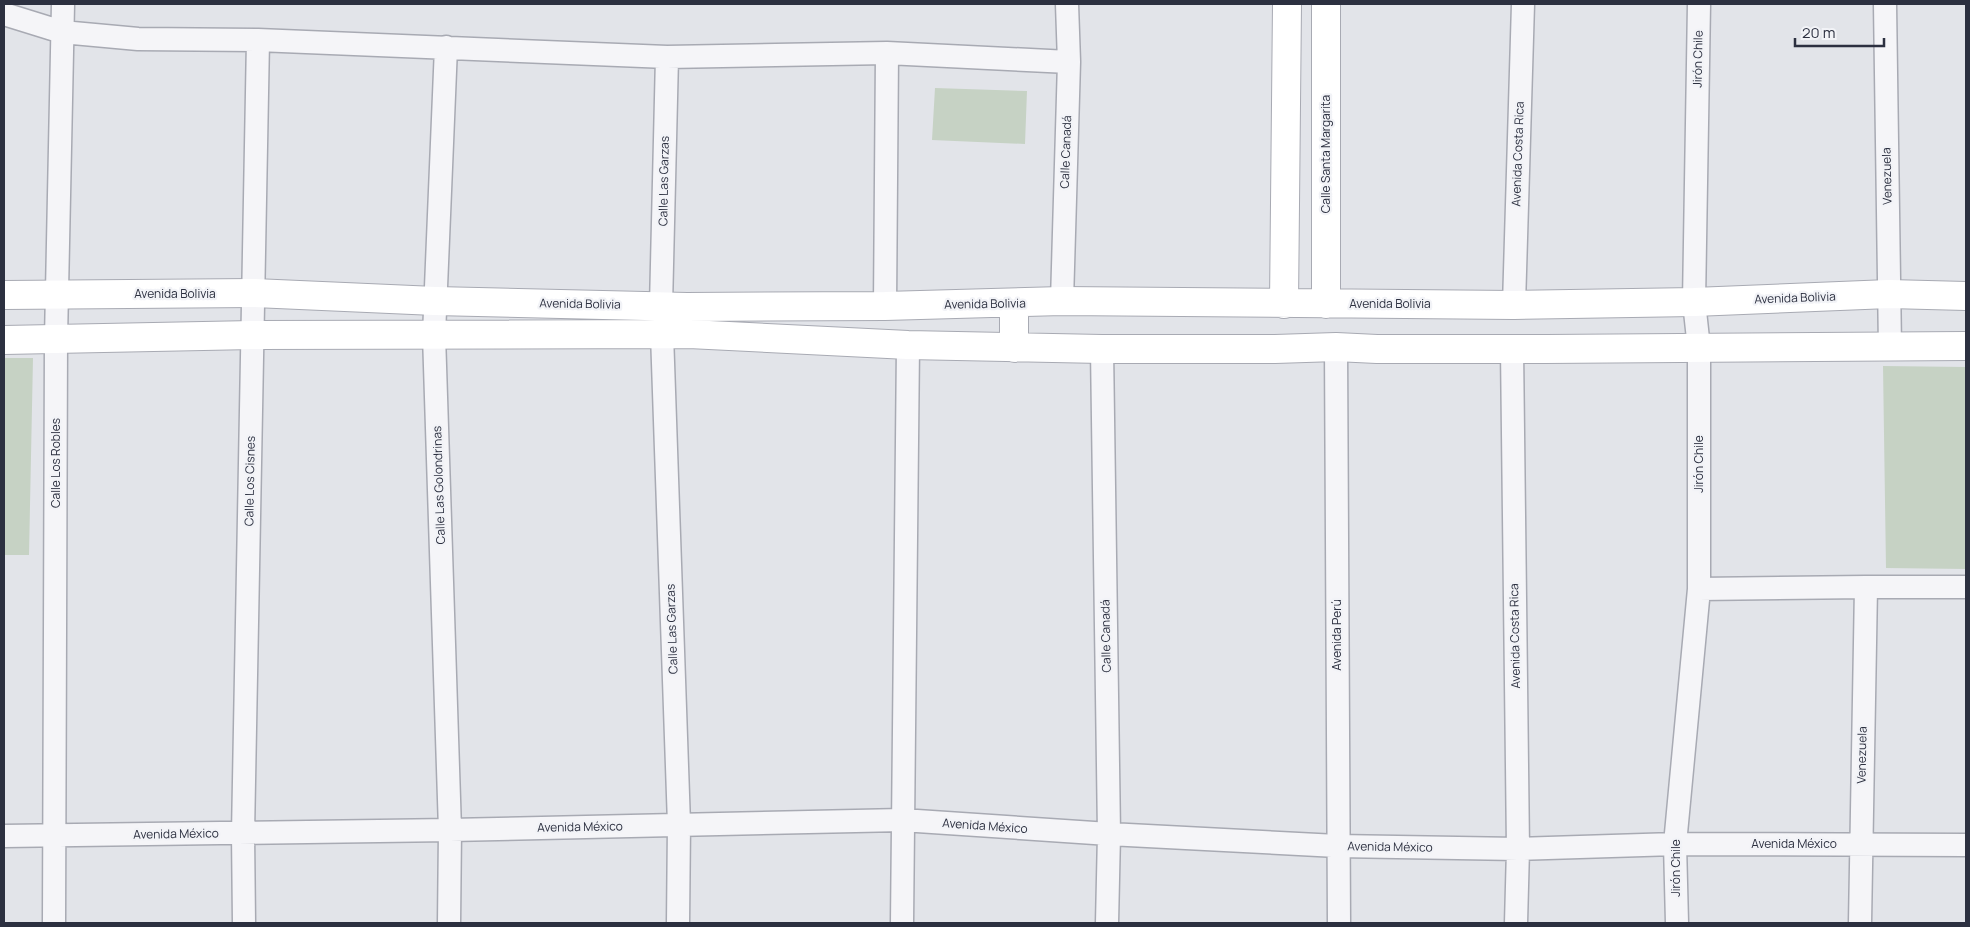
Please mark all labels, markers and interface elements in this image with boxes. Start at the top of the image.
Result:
scale bar [1795,15,1884,47]
text: 20 m [1802,22,1835,43]
street label: Jirón Chile [1688,30,1707,88]
street label: Calle Santa Margarita [1317,95,1334,213]
street label: Avenida Costa Rica [1507,101,1528,207]
street label: Calle Canadá [1056,115,1075,189]
street label: Calle Las Garzas [654,136,673,226]
street label: Venezuela [1878,147,1895,205]
street label: Avenida Bolivia [134,285,216,302]
street label: Avenida Bolivia [1754,288,1836,307]
street label: Avenida Bolivia [539,294,621,313]
street label: Avenida Bolivia [944,294,1026,313]
street label: Avenida Bolivia [1349,295,1431,312]
street label: Calle Los Robles [47,418,64,508]
street label: Calle Las Golondrinas [428,425,449,545]
street label: Jirón Chile [1690,435,1707,493]
street label: Calle Los Cisnes [240,436,259,526]
street label: Avenida Costa Rica [1505,583,1524,689]
street label: Calle Las Garzas [661,584,682,674]
street label: Calle Canadá [1096,599,1115,673]
street label: Avenida Perú [1328,599,1345,671]
street label: Venezuela [1853,726,1870,784]
street label: Avenida México [942,814,1028,837]
street label: Avenida México [537,817,623,836]
street label: Avenida México [133,824,219,843]
street label: Avenida México [1751,835,1837,852]
street label: Avenida México [1347,837,1433,856]
street label: Jirón Chile [1667,839,1684,897]

